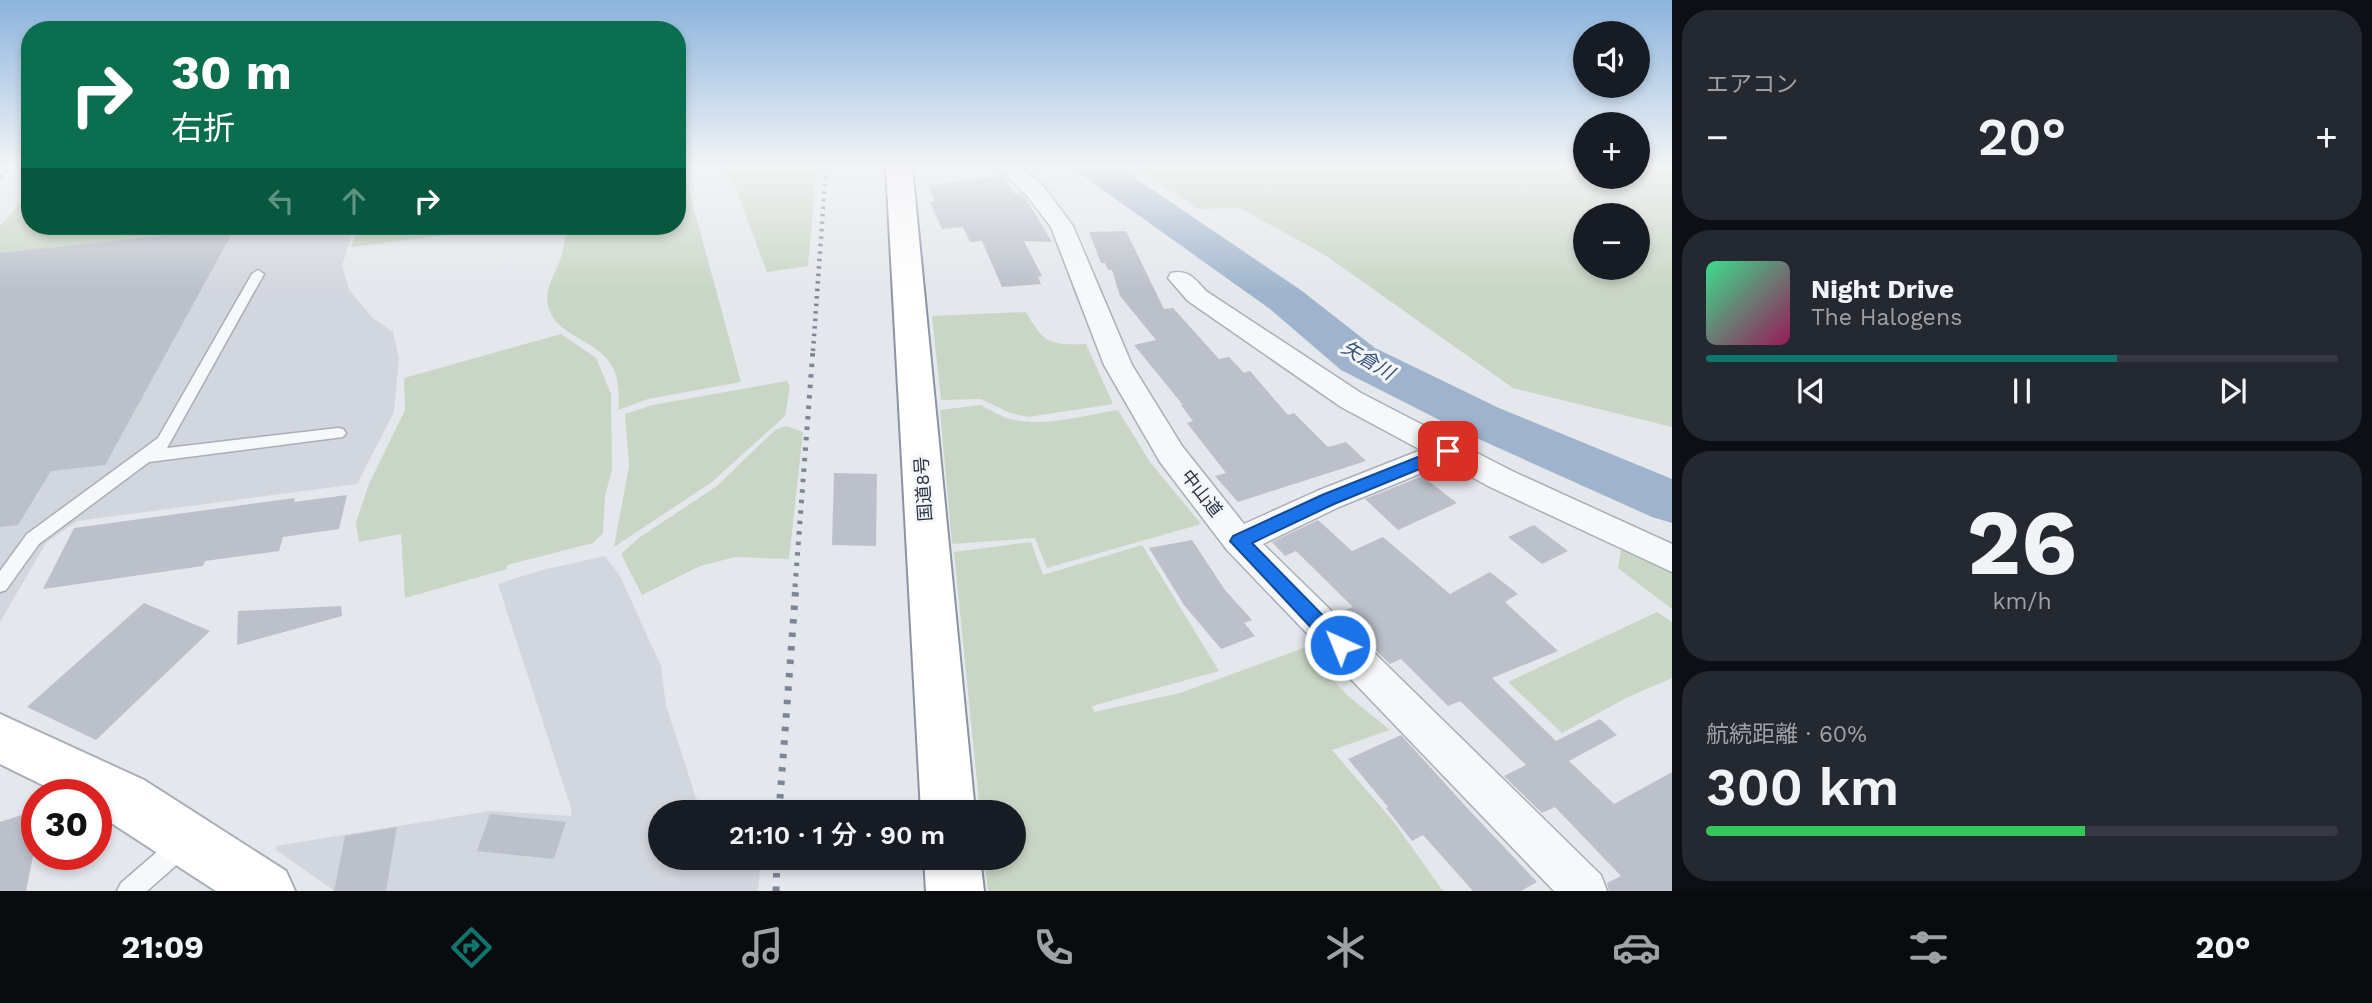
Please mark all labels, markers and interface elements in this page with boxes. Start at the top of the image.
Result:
map controls [1573,21,1650,280]
button: sound [1573,21,1650,98]
text: 30 m [171,43,292,101]
icon: right [56,49,147,140]
text: エアコン [1706,71,1798,98]
text: 20° [1978,107,2066,168]
text: 右折 [171,109,235,147]
button: + [1573,112,1650,189]
text: − [1706,115,1729,159]
text: + [2315,115,2338,159]
icon: left [262,182,300,220]
icon: ahead [335,182,373,220]
icon: right [408,182,446,220]
button: − [1573,203,1650,280]
text: Night Drive [1811,274,1954,304]
text: The Halogens [1811,304,1962,331]
water label: 矢倉川 [1338,335,1400,386]
icon: previous [1792,372,1830,410]
icon: pause [2003,372,2041,410]
icon: next [2214,372,2252,410]
pin [1418,421,1478,481]
icon: arrive [1429,432,1467,470]
street label: 国道8号 [910,456,936,522]
street label: 中山道 [1177,465,1227,521]
text: 26 [1967,489,2077,596]
text: km/h [1992,588,2052,615]
position arrow [1303,608,1377,682]
text: 航続距離 · 60% [1706,721,1867,748]
text: 300 km [1706,757,1899,818]
speed limit sign: 30 [21,779,112,870]
text: 21:10 · 1 分 · 90 m [729,820,945,850]
icon: directions [447,923,496,972]
icon: music [738,923,787,972]
icon: phone [1029,923,1078,972]
icon: climate [1321,923,1370,972]
icon: car [1612,923,1661,972]
icon: filters [1904,923,1953,972]
text: 21:09 [121,928,204,966]
text: 20° [2195,928,2251,966]

